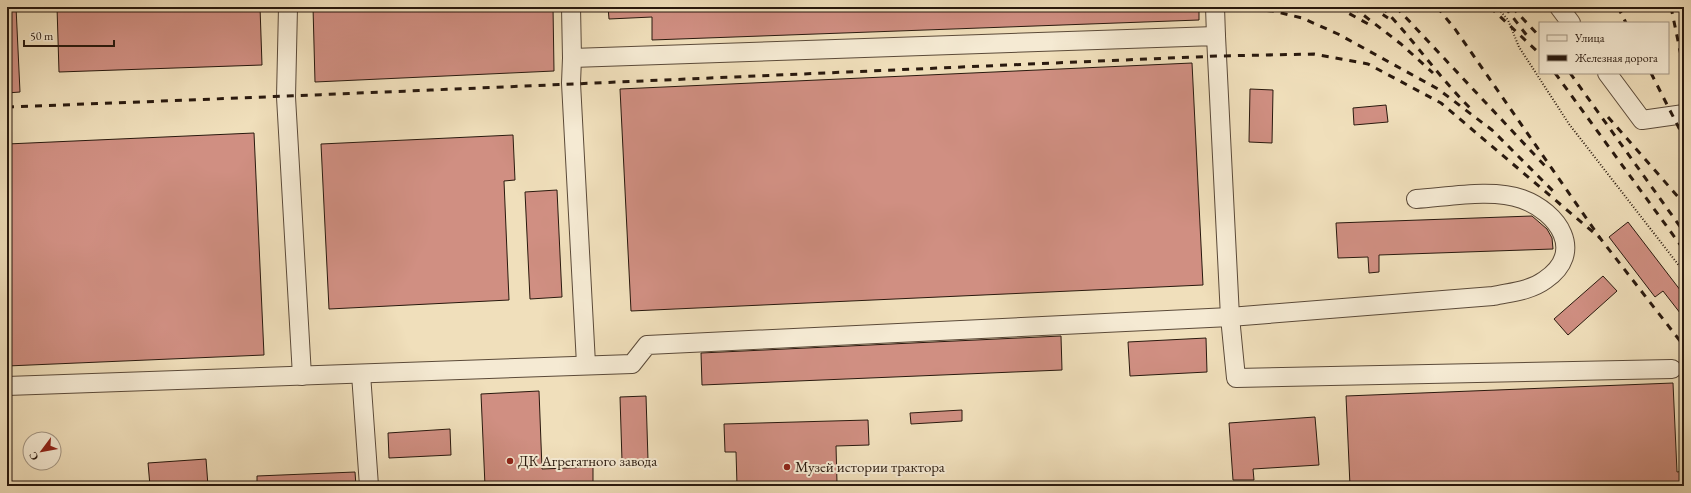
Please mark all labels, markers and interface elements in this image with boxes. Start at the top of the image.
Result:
scale bar [24,22,114,48]
legend [1539,22,1669,74]
text: 50 m [30,28,54,44]
text: Улица [1574,30,1605,46]
text: Железная дорога [1574,50,1658,66]
north arrow [22,431,62,471]
text: С [25,449,42,463]
place label: ДК Агрегатного завода [518,451,657,470]
marker: ДК Агрегатного завода [505,456,515,466]
place label: Музей истории трактора [795,457,945,476]
marker: Музей истории трактора [782,462,792,472]

